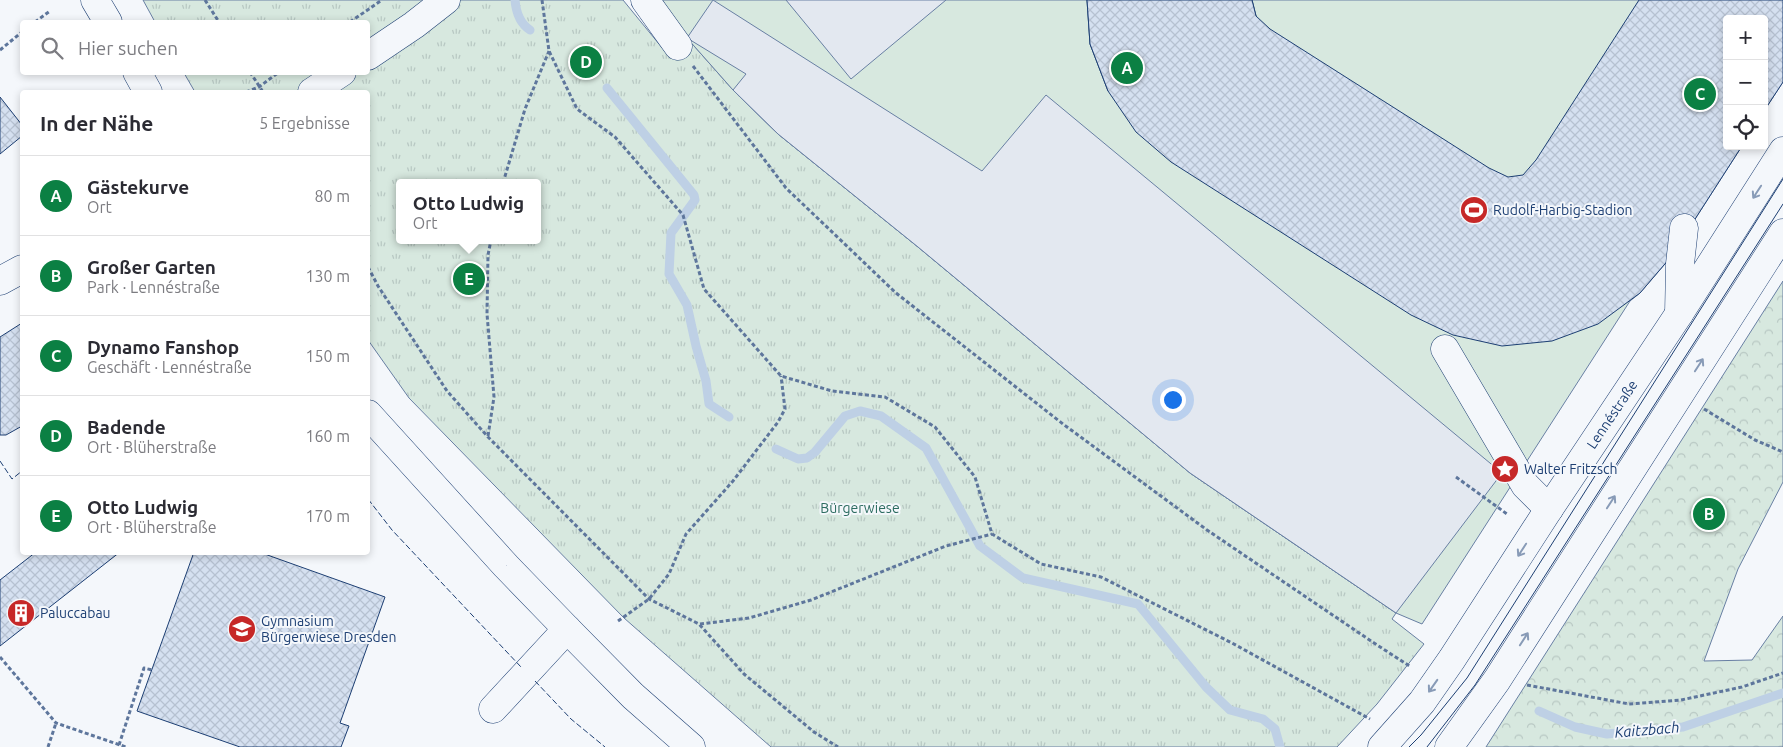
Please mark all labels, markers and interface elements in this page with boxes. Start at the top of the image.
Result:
map controls [1723,15,1768,150]
button: + [1723,15,1768,60]
search box [20,20,370,75]
icon: search [38,34,66,62]
text: Hier suchen [78,37,178,59]
pin: D [570,43,602,81]
pin: A [1111,49,1143,87]
button: − [1723,60,1768,105]
pin: C [1684,75,1716,113]
button: locate [1723,105,1768,150]
text: In der Nähe [40,111,153,135]
text: 5 Ergebnisse [259,114,350,132]
text: Gästekurve [87,176,189,198]
popup [396,179,541,244]
one-way arrow [1751,184,1761,198]
text: A [50,187,62,205]
text: 80 m [314,187,350,205]
text: Otto Ludwig [413,192,524,214]
sports icon: Rudolf-Harbig-Stadion [1459,195,1489,225]
text: Ort [87,198,112,216]
place label: Rudolf-Harbig-Stadion [1493,202,1633,218]
text: Ort [413,214,438,232]
text: Großer Garten [87,256,216,278]
pin: E [453,260,485,298]
text: B [51,267,61,285]
text: 130 m [305,267,350,285]
text: Park · Lennéstraße [87,278,220,296]
text: Dynamo Fanshop [87,336,239,358]
text: C [51,347,61,365]
text: 150 m [305,347,350,365]
text: Geschäft · Lennéstraße [87,358,252,376]
one-way arrow [1694,359,1704,373]
street label: Lennéstraße [1584,377,1641,452]
your location [1160,387,1186,413]
text: Badende [87,416,166,438]
text: D [50,427,62,445]
text: 160 m [305,427,350,445]
text: Ort · Blüherstraße [87,438,217,456]
place icon: Walter Fritzsch [1490,454,1520,484]
place label: Walter Fritzsch [1524,461,1618,477]
pin: B [1693,495,1725,533]
text: Otto Ludwig [87,496,198,518]
one-way arrow [1606,496,1616,510]
park label: Bürgerwiese [820,500,900,516]
text: E [51,507,61,525]
text: 170 m [305,507,350,525]
text: Ort · Blüherstraße [87,518,217,536]
one-way arrow [1517,543,1527,557]
building icon: Paluccabau [6,598,36,628]
place label: Paluccabau [40,605,111,621]
place label: Gymnasium Bürgerwiese Dresden [261,613,396,645]
school or university icon: Gymnasium Bürgerwiese Dresden [227,614,257,644]
one-way arrow [1518,632,1529,646]
one-way arrow [1428,679,1438,693]
water label: Kaitzbach [1614,718,1680,741]

